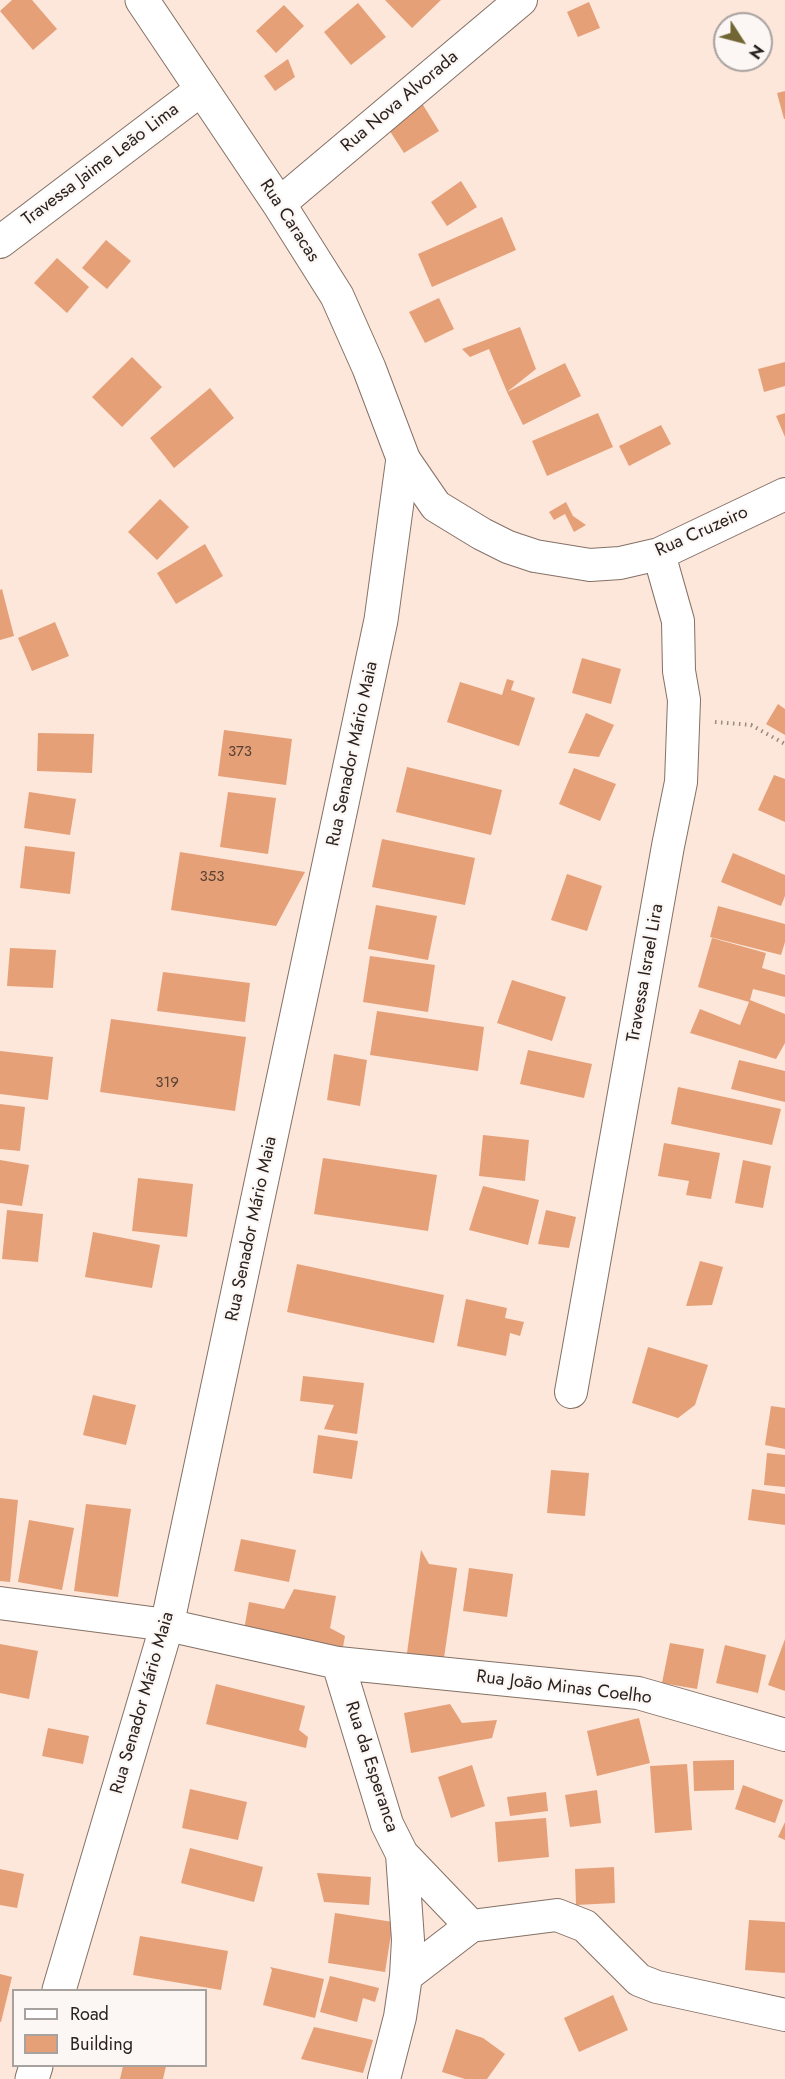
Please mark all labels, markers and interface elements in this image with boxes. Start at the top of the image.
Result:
north arrow [713,12,773,72]
text: N [743,40,769,64]
street label: Rua Nova Alvorada [337,47,463,157]
street label: Travessa Jaime Leão Lima [18,99,184,231]
street label: Rua Caracas [254,176,324,266]
street label: Rua Cruzeiro [652,502,752,562]
street label: Rua Senador Mário Maia [323,660,383,848]
house number: 373 [228,743,252,761]
house number: 353 [200,868,224,886]
street label: Travessa Israel Lira [623,902,669,1044]
house number: 319 [155,1074,179,1092]
street label: Rua Senador Mário Maia [222,1135,282,1323]
street label: Rua Senador Mário Maia [107,1609,179,1797]
street label: Rua João Minas Coelho [475,1667,653,1709]
street label: Rua da Esperanca [340,1699,402,1835]
legend [12,1989,207,2067]
text: Road [70,2001,109,2027]
text: Building [70,2031,133,2057]

